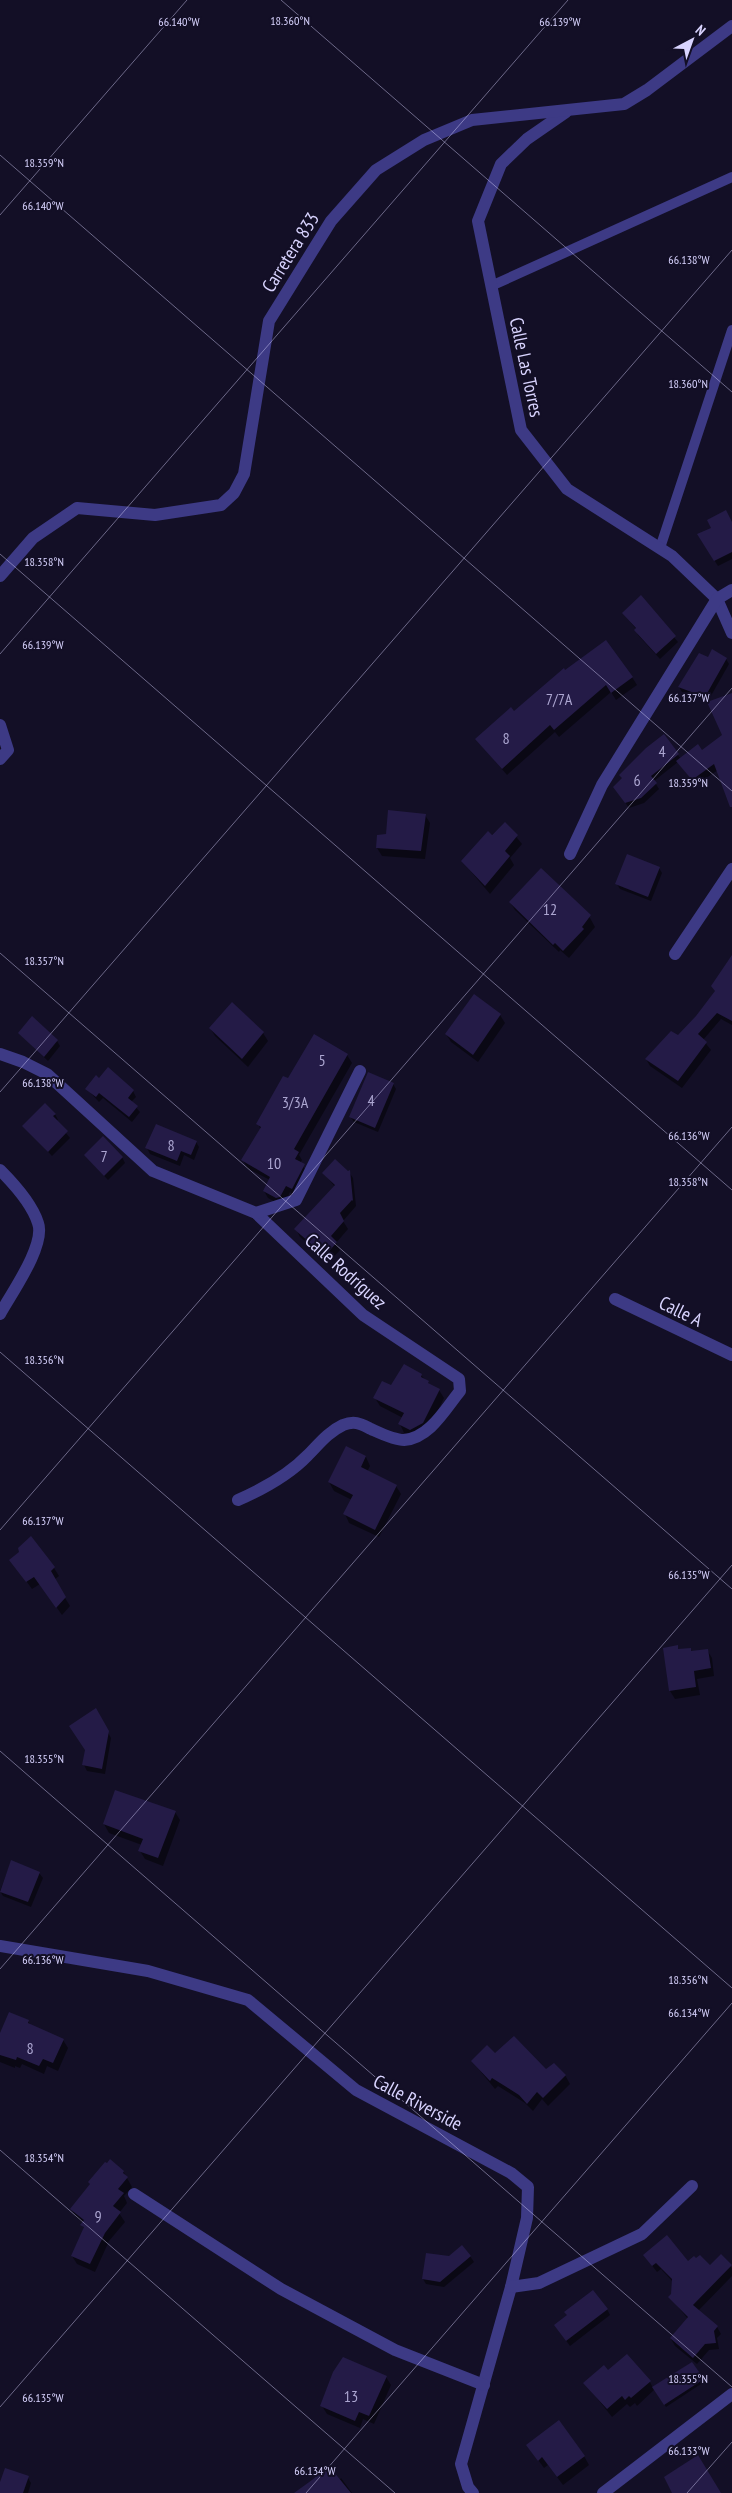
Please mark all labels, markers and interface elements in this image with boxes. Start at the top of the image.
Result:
text: 18.360°N [270,13,310,28]
text: 66.140°W [158,14,200,29]
text: 66.139°W [539,14,581,29]
north arrow [667,15,717,65]
text: N [692,21,709,39]
text: 18.359°N [24,155,64,170]
text: 66.140°W [22,198,64,213]
street label: Carretera 833 [256,208,324,296]
text: 66.138°W [668,252,710,267]
street label: Calle Las Torres [505,315,549,419]
text: 18.360°N [668,376,708,391]
text: 18.358°N [24,554,64,569]
text: 66.139°W [22,637,64,652]
house number: 7/7A [546,689,573,709]
text: 66.137°W [668,690,710,705]
house number: 8 [502,728,510,748]
house number: 4 [658,741,666,761]
house number: 6 [633,770,641,790]
text: 18.359°N [668,775,708,790]
house number: 12 [543,899,557,919]
text: 18.357°N [24,953,64,968]
house number: 5 [318,1050,326,1070]
text: 66.138°W [22,1075,64,1090]
house number: 4 [367,1090,375,1110]
house number: 3/3A [282,1092,309,1112]
text: 66.136°W [668,1128,710,1143]
house number: 8 [167,1135,175,1155]
house number: 7 [100,1146,108,1166]
house number: 10 [267,1153,281,1173]
text: 18.358°N [668,1174,708,1189]
street label: Calle Rodríguez [300,1228,392,1314]
street label: Calle A [655,1290,707,1332]
text: 18.356°N [24,1352,64,1367]
text: 66.137°W [22,1513,64,1528]
text: 66.135°W [668,1567,710,1582]
text: 18.355°N [24,1751,64,1766]
text: 66.136°W [22,1952,64,1967]
text: 18.356°N [668,1972,708,1987]
text: 66.134°W [668,2005,710,2020]
house number: 8 [26,2038,34,2058]
street label: Calle Riverside [370,2069,467,2135]
text: 18.354°N [24,2150,64,2165]
house number: 9 [94,2206,102,2226]
text: 18.355°N [668,2371,708,2386]
house number: 13 [344,2386,358,2406]
text: 66.135°W [22,2390,64,2405]
text: 66.133°W [668,2443,710,2458]
text: 66.134°W [294,2463,336,2478]

